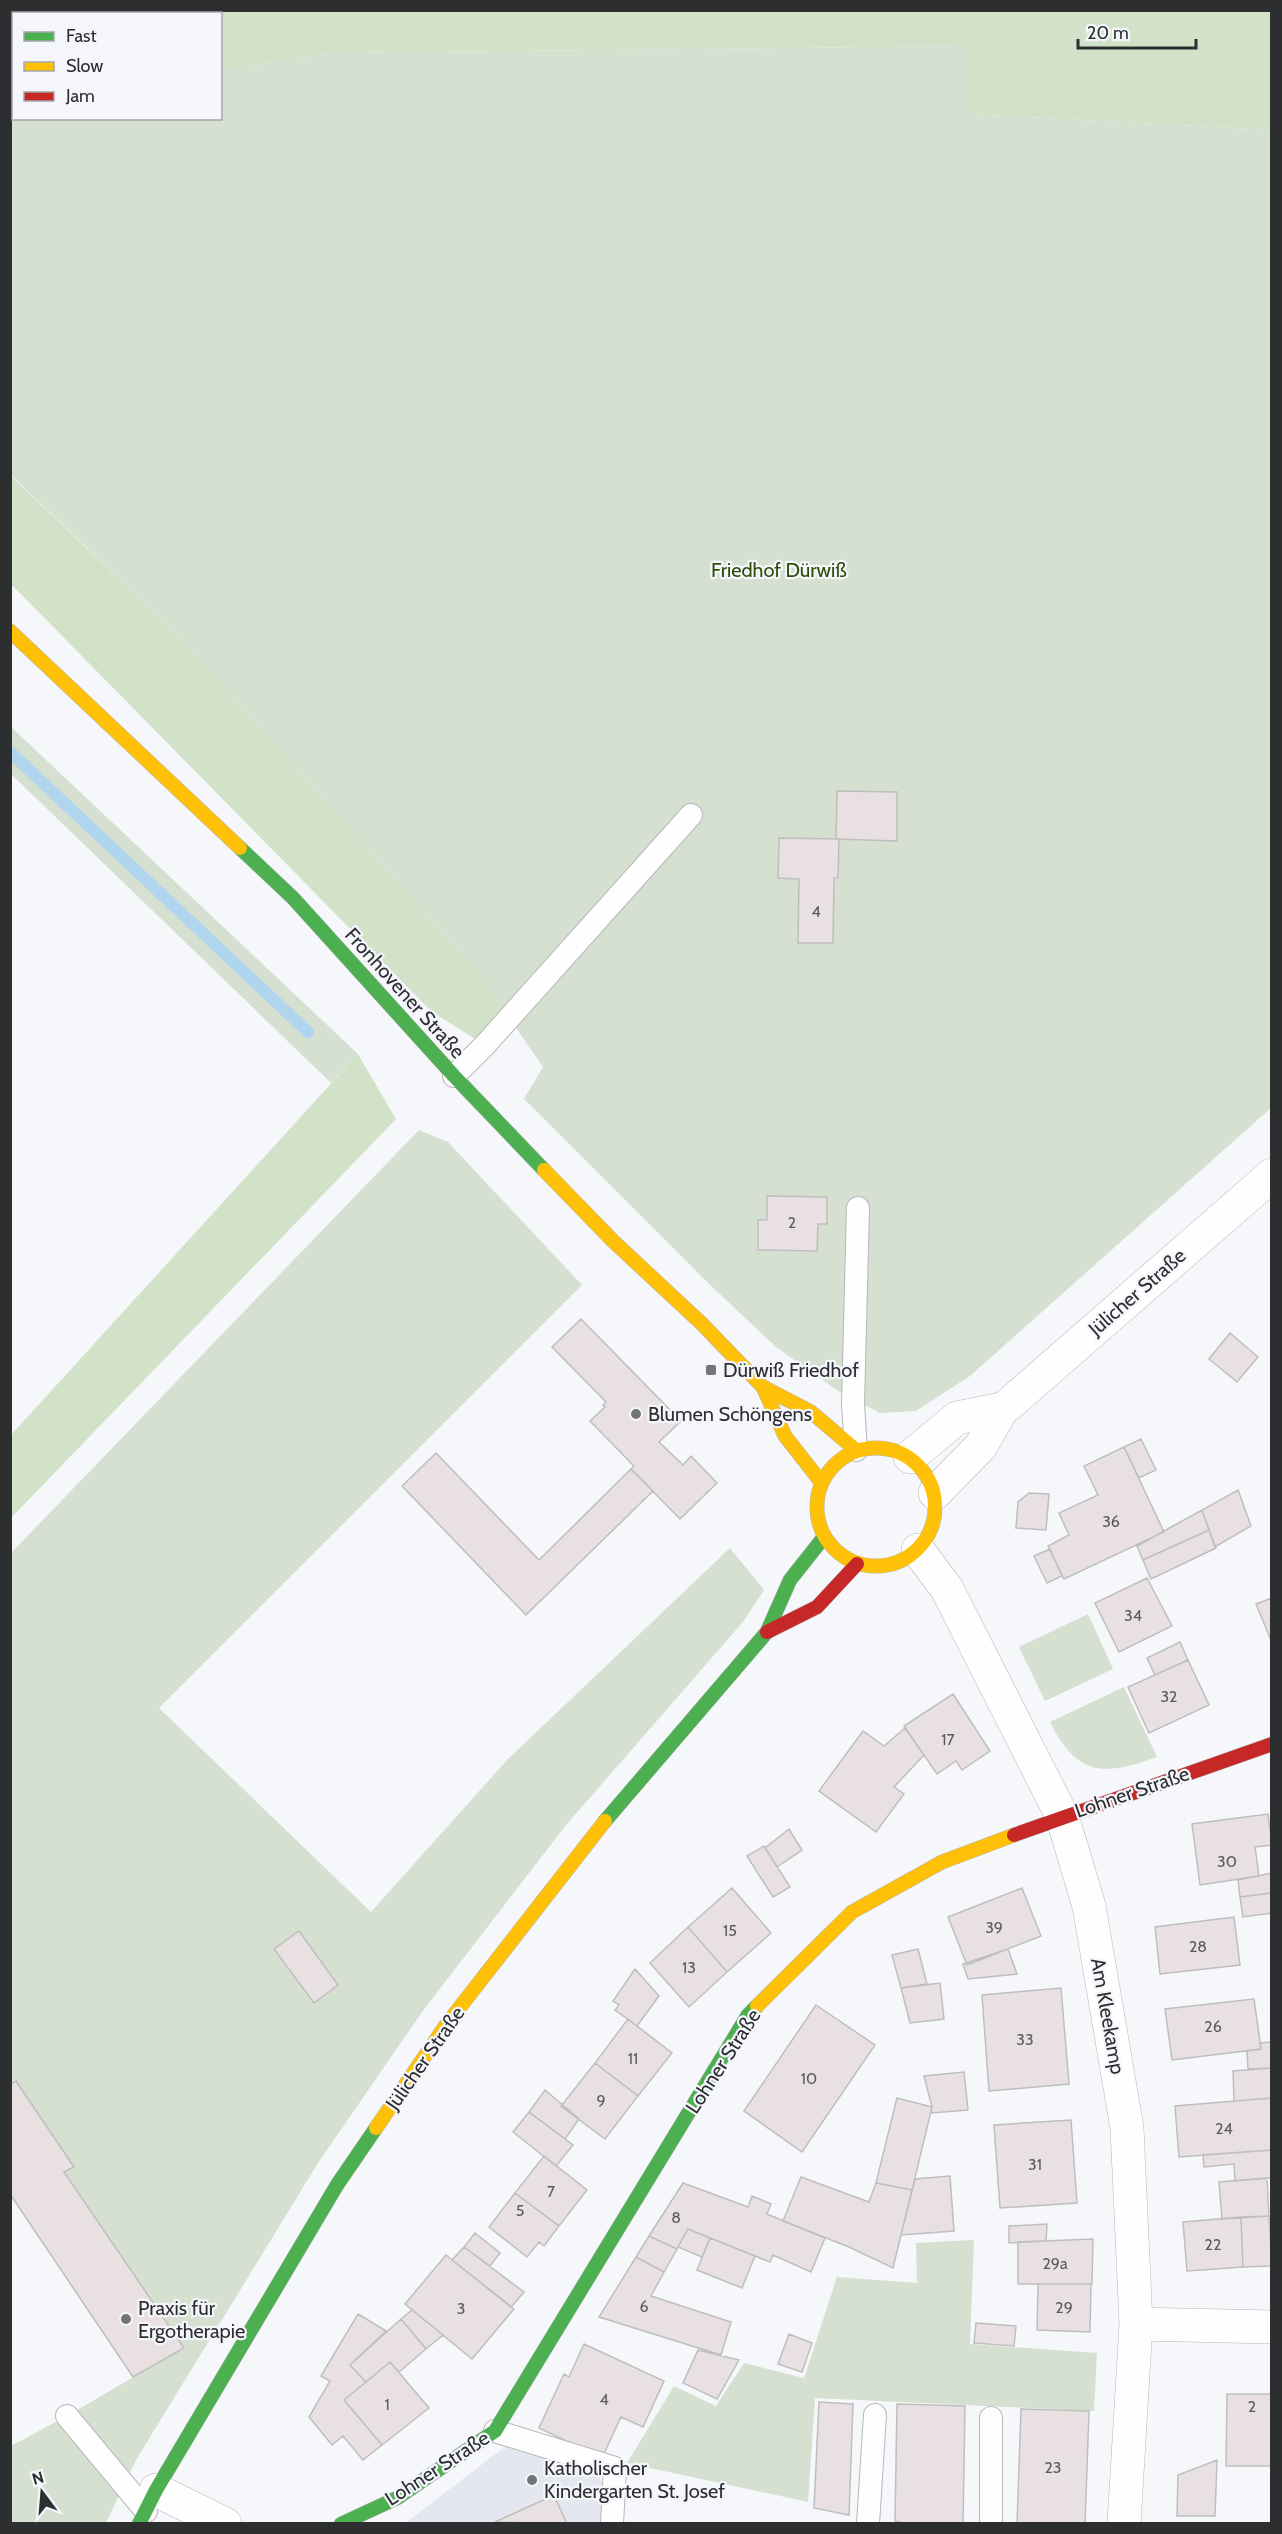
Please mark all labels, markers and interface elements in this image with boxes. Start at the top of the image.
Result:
legend [12,12,222,120]
scale bar [1078,12,1196,50]
text: 20 m [1087,22,1129,44]
text: Fast [66,25,97,47]
text: Slow [66,55,103,77]
text: Jam [65,85,95,107]
park label: Friedhof Dürwiß [711,558,847,582]
house number: 4 [811,902,821,921]
street label: Fronhovener Straße [340,923,470,1063]
house number: 2 [788,1213,796,1232]
street label: Jülicher Straße [1083,1243,1190,1341]
place label: Dürwiß Friedhof [723,1358,859,1382]
marker: Dürwiß Friedhof [704,1363,718,1377]
place label: Blumen Schöngens [648,1402,812,1426]
marker: Blumen Schöngens [629,1407,643,1421]
house number: 36 [1102,1512,1120,1531]
house number: 34 [1124,1606,1142,1625]
house number: 32 [1160,1687,1178,1706]
house number: 17 [941,1730,955,1749]
street label: Lohner Straße [1072,1761,1192,1823]
house number: 30 [1217,1852,1237,1871]
house number: 39 [985,1918,1003,1937]
house number: 15 [723,1921,737,1940]
house number: 28 [1189,1937,1207,1956]
street label: Am Kleekamp [1086,1956,1130,2076]
house number: 13 [682,1958,696,1977]
street label: Jülicher Straße [380,2002,469,2115]
street label: Lohner Straße [680,2004,766,2118]
house number: 26 [1204,2017,1222,2036]
house number: 33 [1016,2030,1034,2049]
house number: 11 [628,2049,638,2068]
house number: 10 [801,2069,817,2088]
house number: 9 [596,2091,606,2110]
house number: 24 [1215,2119,1233,2138]
house number: 31 [1028,2155,1042,2174]
house number: 7 [547,2182,555,2201]
house number: 5 [516,2201,524,2220]
house number: 8 [671,2208,681,2227]
house number: 22 [1205,2235,1221,2254]
house number: 29a [1042,2254,1068,2273]
place label: Praxis für Ergotherapie [138,2296,245,2343]
house number: 6 [639,2297,649,2316]
house number: 29 [1055,2298,1073,2317]
house number: 3 [457,2299,465,2318]
marker: Praxis für Ergotherapie [119,2312,133,2326]
house number: 4 [599,2390,609,2409]
house number: 1 [384,2395,390,2414]
house number: 2 [1248,2397,1256,2416]
street label: Lohner Straße [380,2425,494,2511]
place label: Katholischer Kindergarten St. Josef [544,2456,725,2503]
house number: 23 [1044,2458,1062,2477]
north arrow [12,2462,72,2522]
text: N [30,2467,46,2489]
marker: Katholischer Kindergarten St. Josef [525,2473,539,2487]

